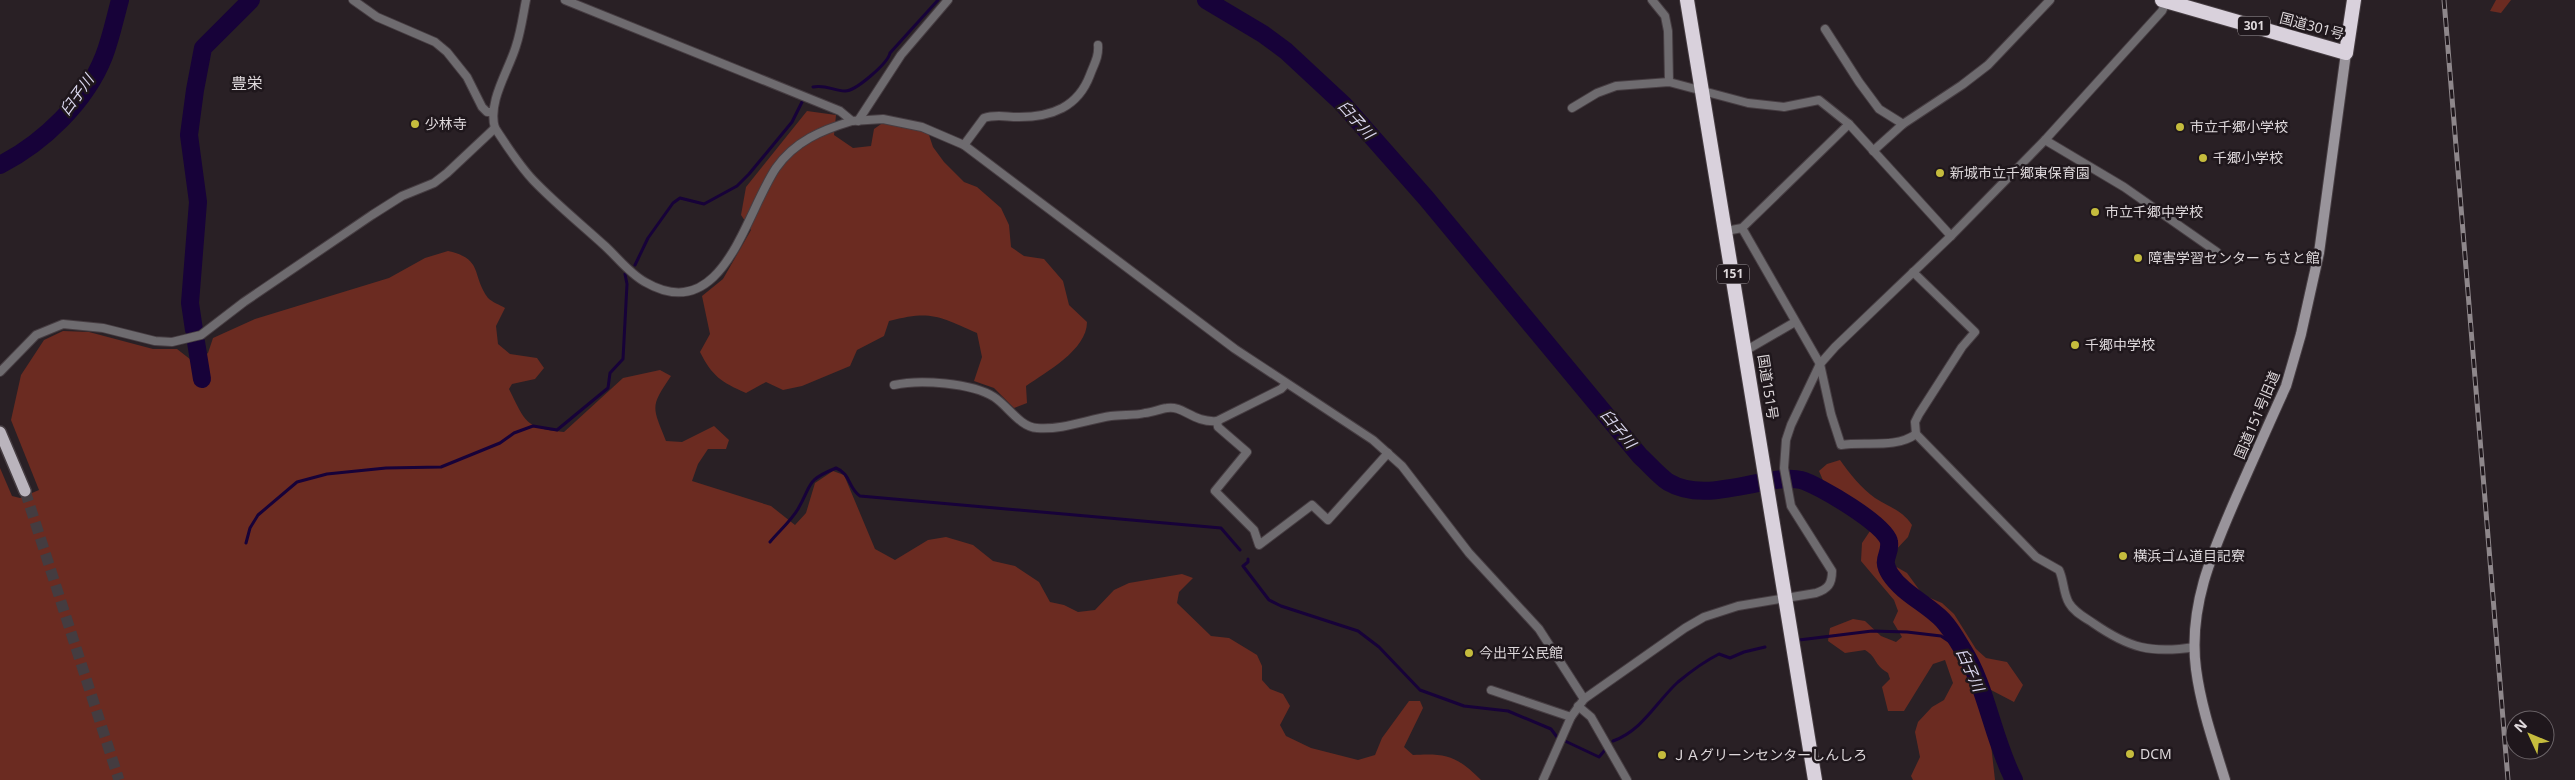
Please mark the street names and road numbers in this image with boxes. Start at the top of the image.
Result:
street label: 国道301号 [2278,8,2346,43]
road number: 301 [2238,16,2270,36]
road number: 151 [1717,264,1749,284]
street label: 国道151号 [1754,353,1783,421]
street label: 国道151号旧道 [2229,368,2284,462]

